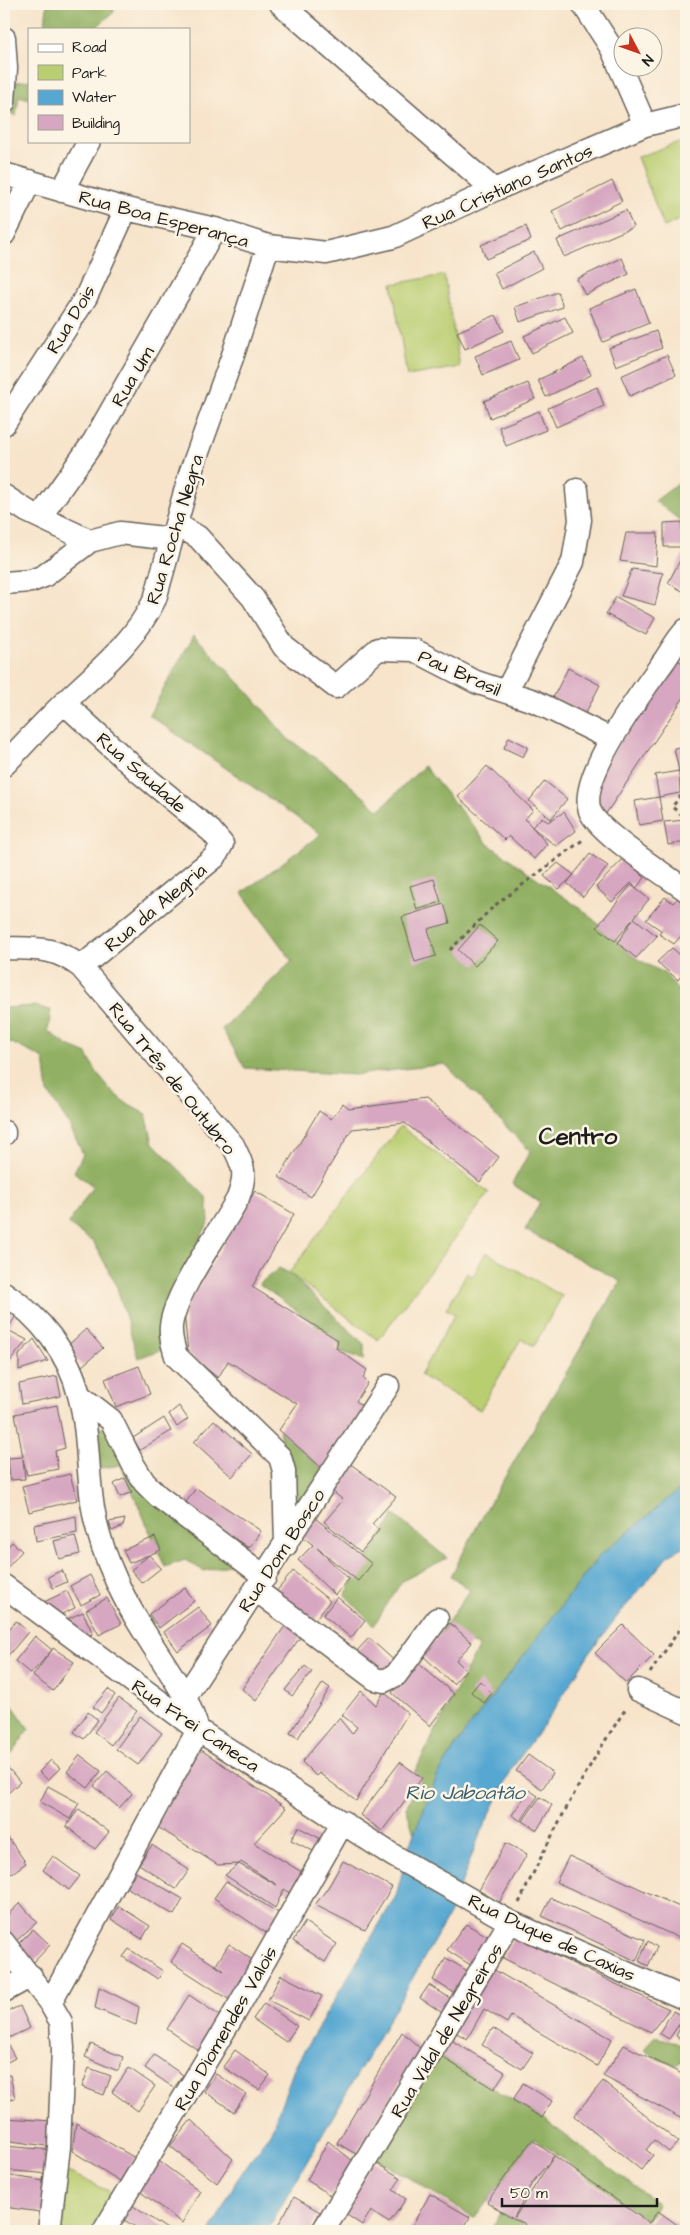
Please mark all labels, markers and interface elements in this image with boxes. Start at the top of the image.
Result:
legend [28,28,190,142]
north arrow [612,28,662,78]
text: Road [72,37,107,58]
text: N [636,50,657,70]
text: Park [72,63,107,84]
text: Water [72,87,116,108]
text: Building [72,113,120,135]
street label: Rua Cristiano Santos [418,138,597,237]
street label: Rua Boa Esperança [76,184,252,255]
street label: Rua Dois [40,280,102,359]
street label: Rua Um [105,341,162,412]
street label: Rua Rocha Negra [140,451,212,608]
street label: Pau Brasil [414,643,505,704]
street label: Rua Saudade [90,726,192,820]
street label: Rua da Alegria [99,857,214,960]
street label: Rua Três de Outubro [102,997,242,1161]
district label: Centro [539,1120,618,1154]
street label: Rua Dom Bosco [232,1484,333,1618]
street label: Rua Frei Caneca [126,1673,265,1779]
water label: Rio Jaboatão [405,1779,526,1807]
street label: Rua Duque de Caxias [463,1888,639,1989]
street label: Rua Vidal de Negreiros [384,1938,511,2124]
street label: Rua Diomendes Valois [168,1942,284,2116]
scale bar [502,2175,658,2207]
text: 50 m [510,2183,548,2204]

